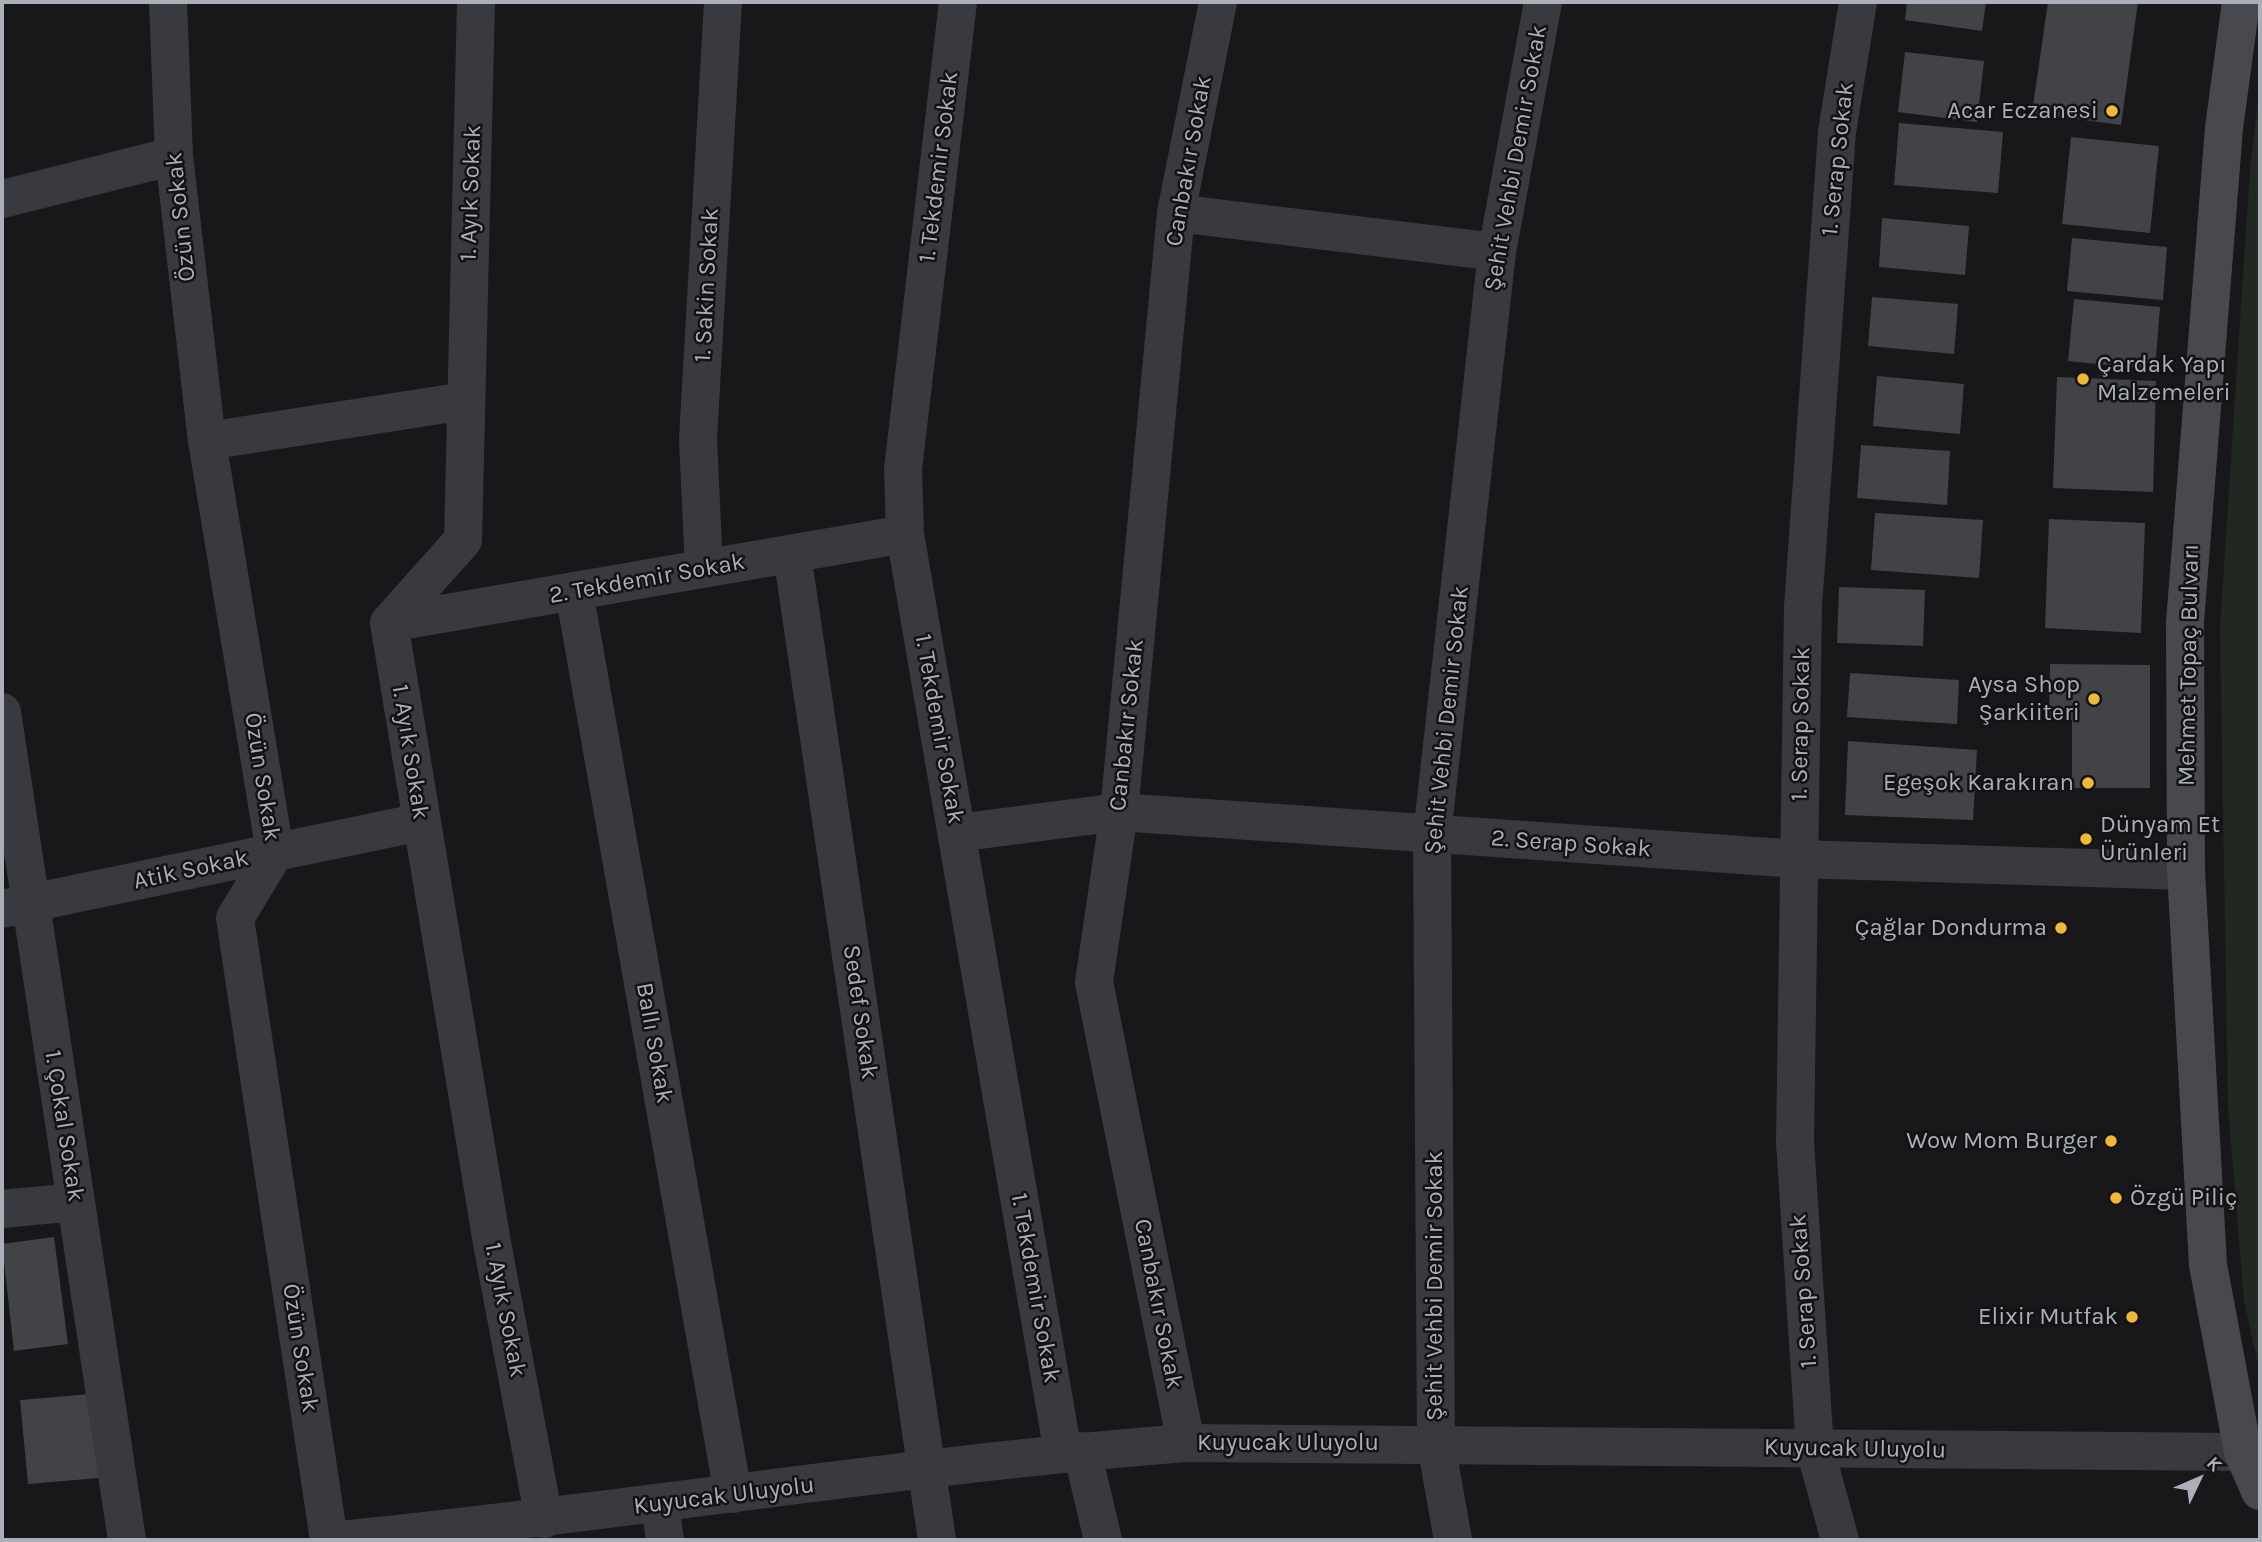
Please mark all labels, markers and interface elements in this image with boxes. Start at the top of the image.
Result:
street label: Şehit Vehbi Demir Sokak [1478,23,1554,293]
street label: 1. Tekdemir Sokak [913,70,965,264]
street label: Canbakır Sokak [1160,73,1218,249]
street label: 1. Serap Sokak [1816,81,1860,237]
place label: Acar Eczanesi [1947,97,2098,125]
marker: Acar Eczanesi [2104,103,2120,119]
street label: 1. Ayık Sokak [454,124,488,262]
street label: Özün Sokak [160,151,202,283]
street label: 1. Sakin Sokak [689,207,725,363]
place label: Çardak Yapı Malzemeleri [2097,351,2231,407]
marker: Çardak Yapı Malzemeleri [2075,371,2091,387]
street label: Mehmet Topaç Bulvarı [2172,544,2206,786]
street label: 2. Tekdemir Sokak [547,548,747,610]
street label: Şehit Vehbi Demir Sokak [1419,584,1475,856]
street label: 1. Tekdemir Sokak [908,632,970,826]
street label: Canbakır Sokak [1104,638,1150,812]
street label: 1. Serap Sokak [1785,647,1817,801]
place label: Aysa Shop Şarkiiteri [1968,671,2080,727]
street label: 1. Ayık Sokak [385,682,435,822]
marker: Aysa Shop Şarkiiteri [2086,691,2102,707]
street label: Özün Sokak [238,711,286,843]
place label: Egeşok Karakıran [1883,769,2074,797]
marker: Egeşok Karakıran [2080,775,2096,791]
place label: Dünyam Et Ürünleri [2100,811,2220,867]
street label: 2. Serap Sokak [1490,824,1652,864]
marker: Dünyam Et Ürünleri [2078,831,2094,847]
street label: Atik Sokak [131,844,251,896]
place label: Çağlar Dondurma [1855,914,2047,942]
marker: Çağlar Dondurma [2053,920,2069,936]
street label: Sedef Sokak [836,943,884,1081]
street label: Ballı Sokak [629,980,679,1106]
street label: 1. Çokal Sokak [38,1048,90,1204]
place label: Wow Mom Burger [1906,1127,2097,1155]
marker: Wow Mom Burger [2103,1133,2119,1149]
street label: Şehit Vehbi Demir Sokak [1421,1151,1449,1421]
place label: Özgü Piliç [2130,1184,2237,1212]
marker: Özgü Piliç [2108,1190,2124,1206]
street label: 1. Tekdemir Sokak [1004,1191,1066,1385]
street label: 1. Serap Sokak [1784,1213,1824,1369]
street label: Canbakır Sokak [1127,1216,1189,1392]
street label: 1. Ayık Sokak [478,1240,532,1380]
street label: Özün Sokak [276,1282,324,1414]
place label: Elixir Mutfak [1978,1303,2118,1331]
marker: Elixir Mutfak [2124,1309,2140,1325]
street label: Kuyucak Uluyolu [1197,1429,1379,1457]
street label: Kuyucak Uluyolu [1764,1433,1946,1465]
north arrow [2164,1444,2234,1514]
text: K [2202,1452,2226,1477]
street label: Kuyucak Uluyolu [632,1471,816,1521]

